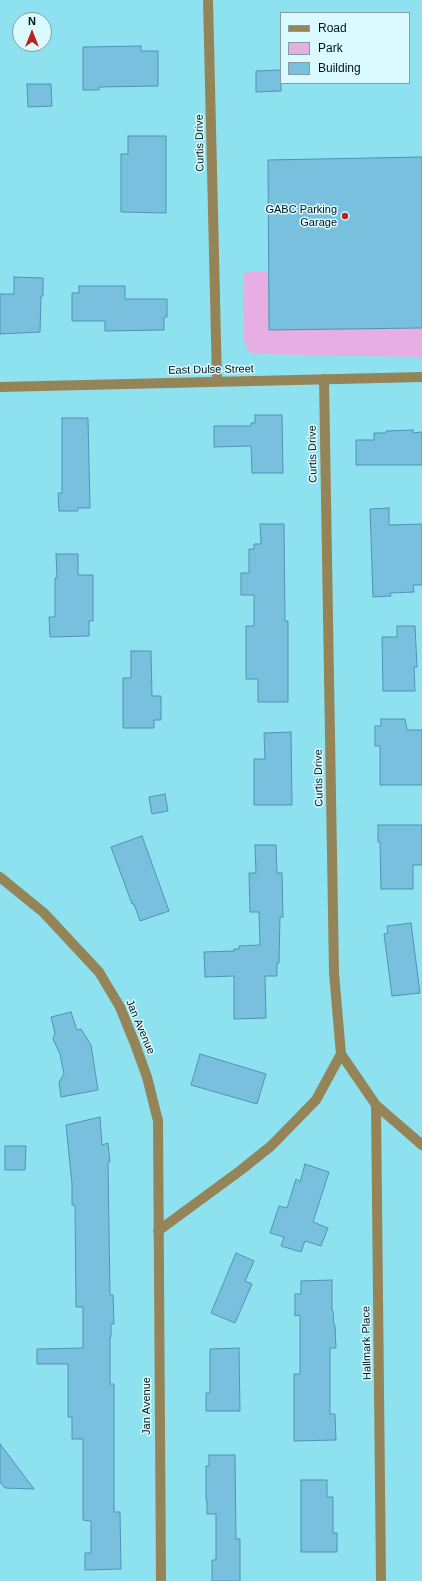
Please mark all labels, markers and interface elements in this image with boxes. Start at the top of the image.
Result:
north arrow [12,12,52,52]
legend [280,12,410,84]
text: N [28,15,36,27]
text: Road [318,21,347,35]
text: Park [318,41,343,55]
text: Building [318,61,361,75]
street label: Curtis Drive [193,114,207,172]
place label: GABC Parking Garage [265,203,337,229]
marker: GABC Parking Garage [340,211,350,221]
street label: East Dulse Street [168,363,254,377]
street label: Curtis Drive [306,425,320,483]
street label: Curtis Drive [312,749,326,807]
street label: Jan Avenue [123,998,157,1056]
street label: Hallmark Place [360,1306,374,1380]
street label: Jan Avenue [140,1377,154,1435]

